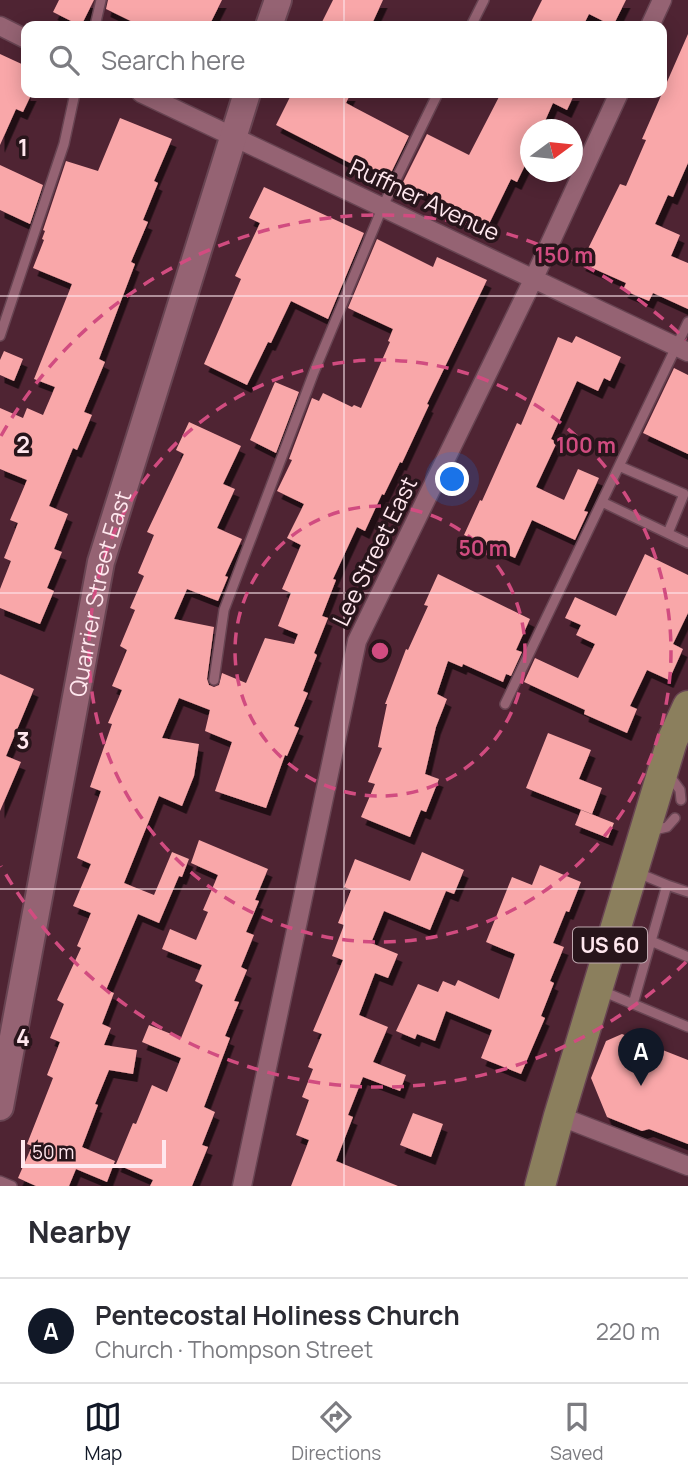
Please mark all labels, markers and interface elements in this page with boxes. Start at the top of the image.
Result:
search box [21,21,667,98]
icon: search [45,41,83,79]
text: Search here [101,42,246,78]
north arrow [520,119,583,182]
text: 1 [18,131,28,163]
street label: Ruffner Avenue [345,150,505,248]
text: 150 m [535,241,593,269]
text: 2 [16,428,30,460]
text: 100 m [556,431,616,459]
your location [435,462,469,496]
street label: Lee Street East [324,471,424,631]
street label: Quarrier Street East [60,486,138,699]
text: 50 m [458,534,508,562]
centre of rings [368,639,392,663]
text: 3 [16,724,30,756]
road number: US 60 [573,928,647,962]
text: 4 [16,1021,30,1053]
pin: A [618,1028,664,1086]
scale bar [21,1137,166,1169]
text: 50 m [32,1139,74,1165]
text: Nearby [28,1211,131,1252]
text: Pentecostal Holiness Church [95,1297,460,1333]
text: A [43,1315,59,1347]
text: 220 m [596,1315,660,1347]
text: Church · Thompson Street [95,1333,373,1365]
tab: Map [84,1398,122,1466]
tab: Directions [291,1398,381,1466]
tab: Saved [550,1398,604,1466]

